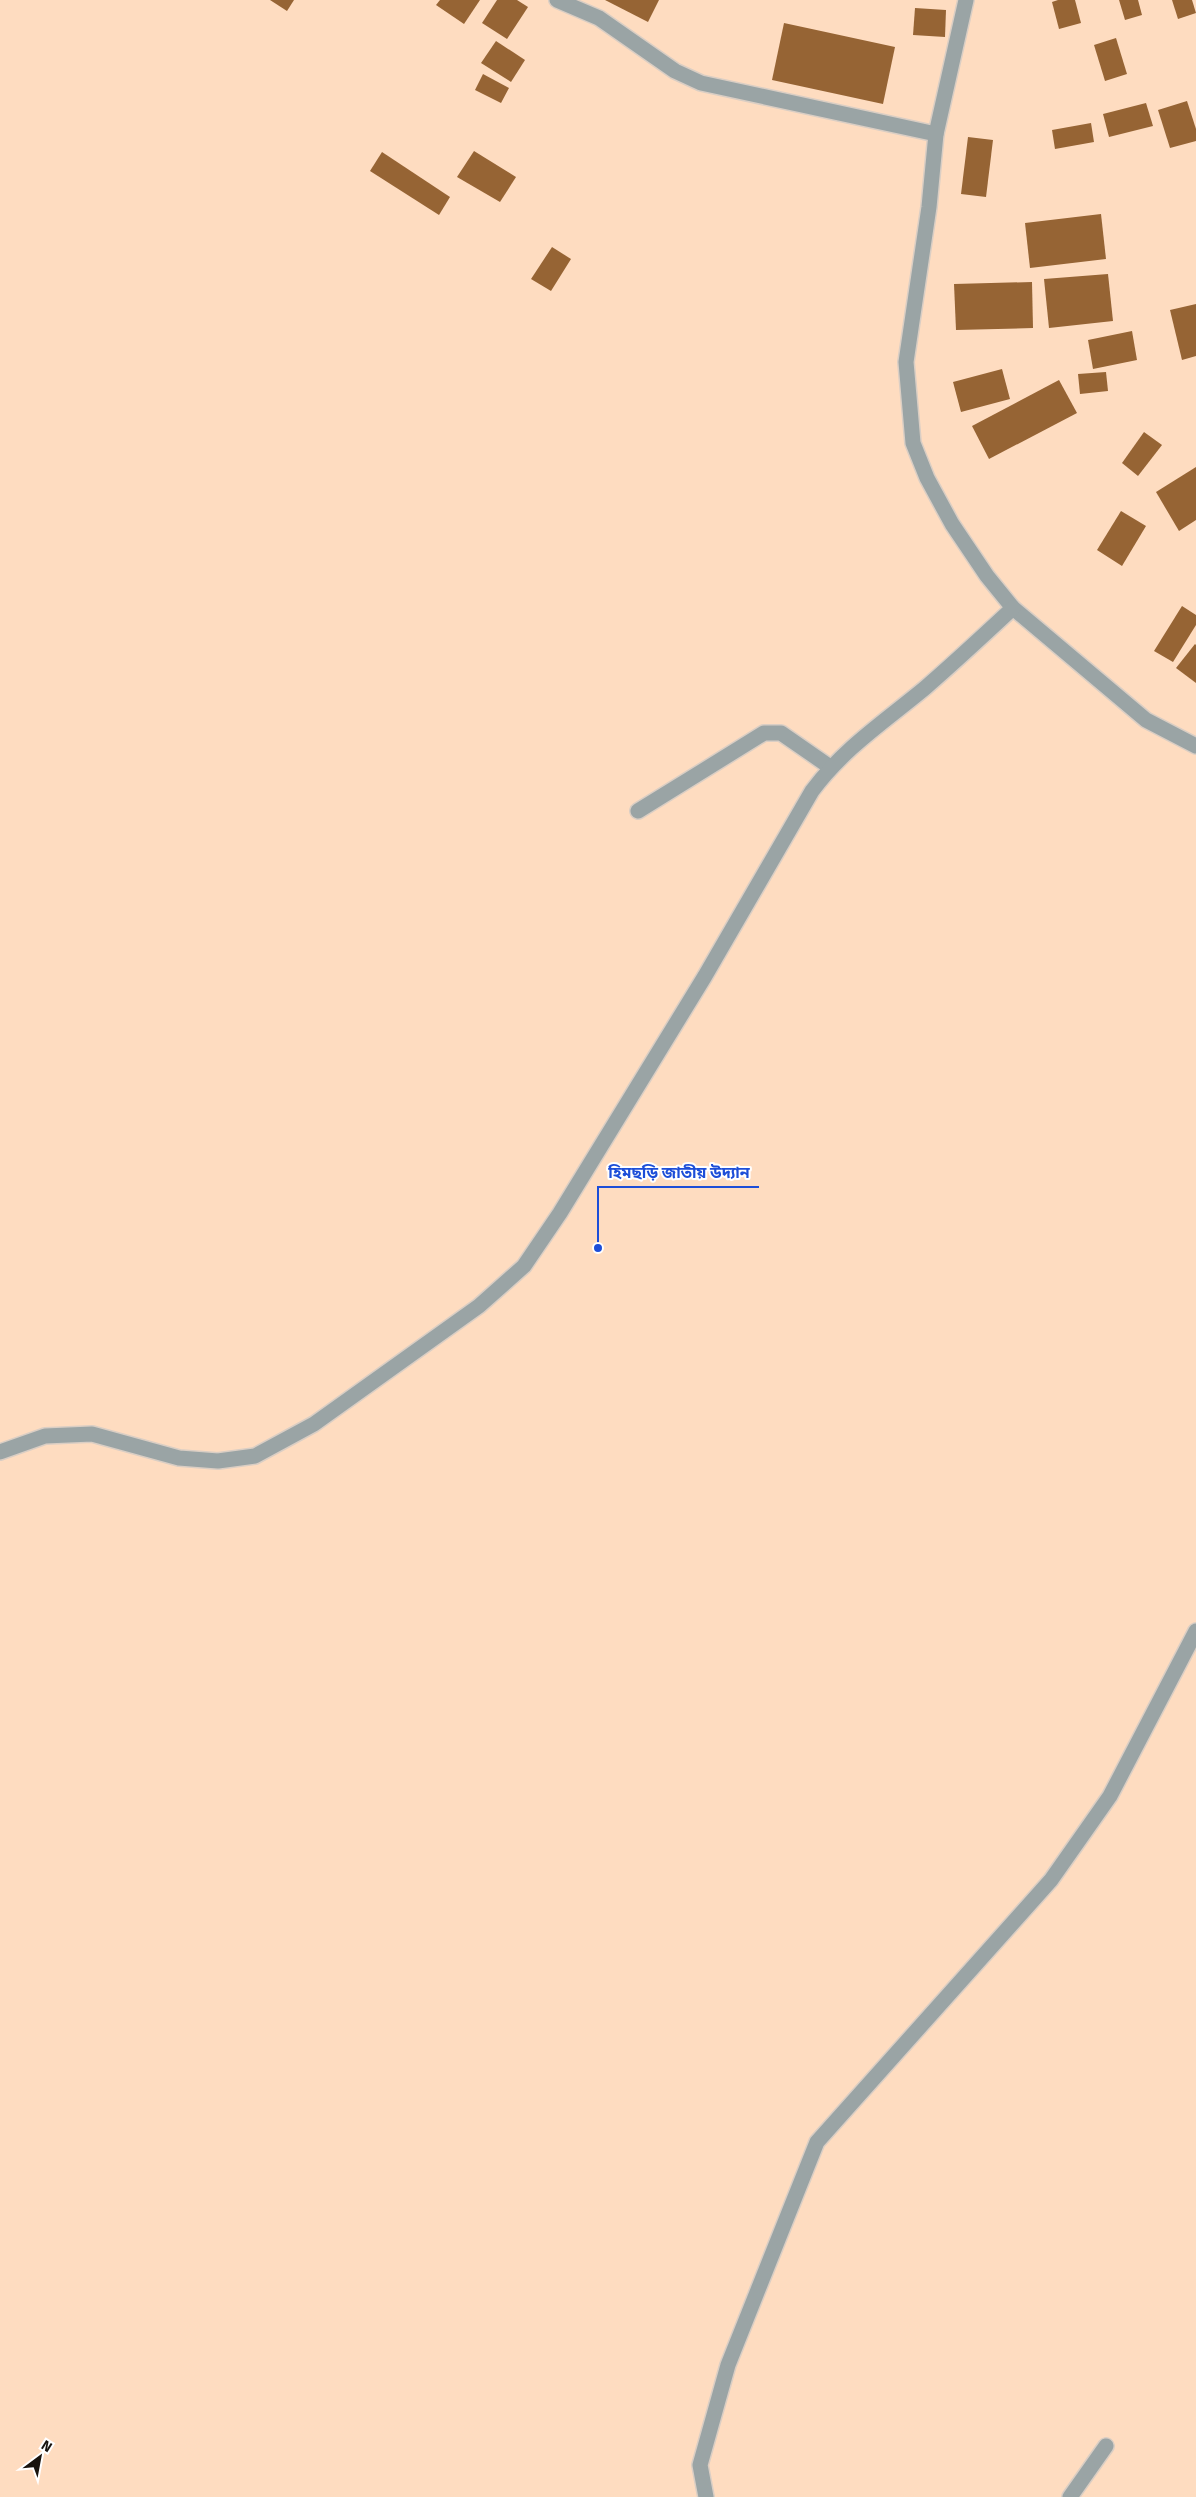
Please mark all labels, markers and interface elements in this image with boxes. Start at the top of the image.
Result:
callout: হিমছড়ি জাতীয় উদ্যান [598,1156,759,1187]
text: হিমছড়ি জাতীয় উদ্যান [607,1163,751,1182]
north arrow [15,2432,65,2482]
text: N [38,2437,55,2456]

